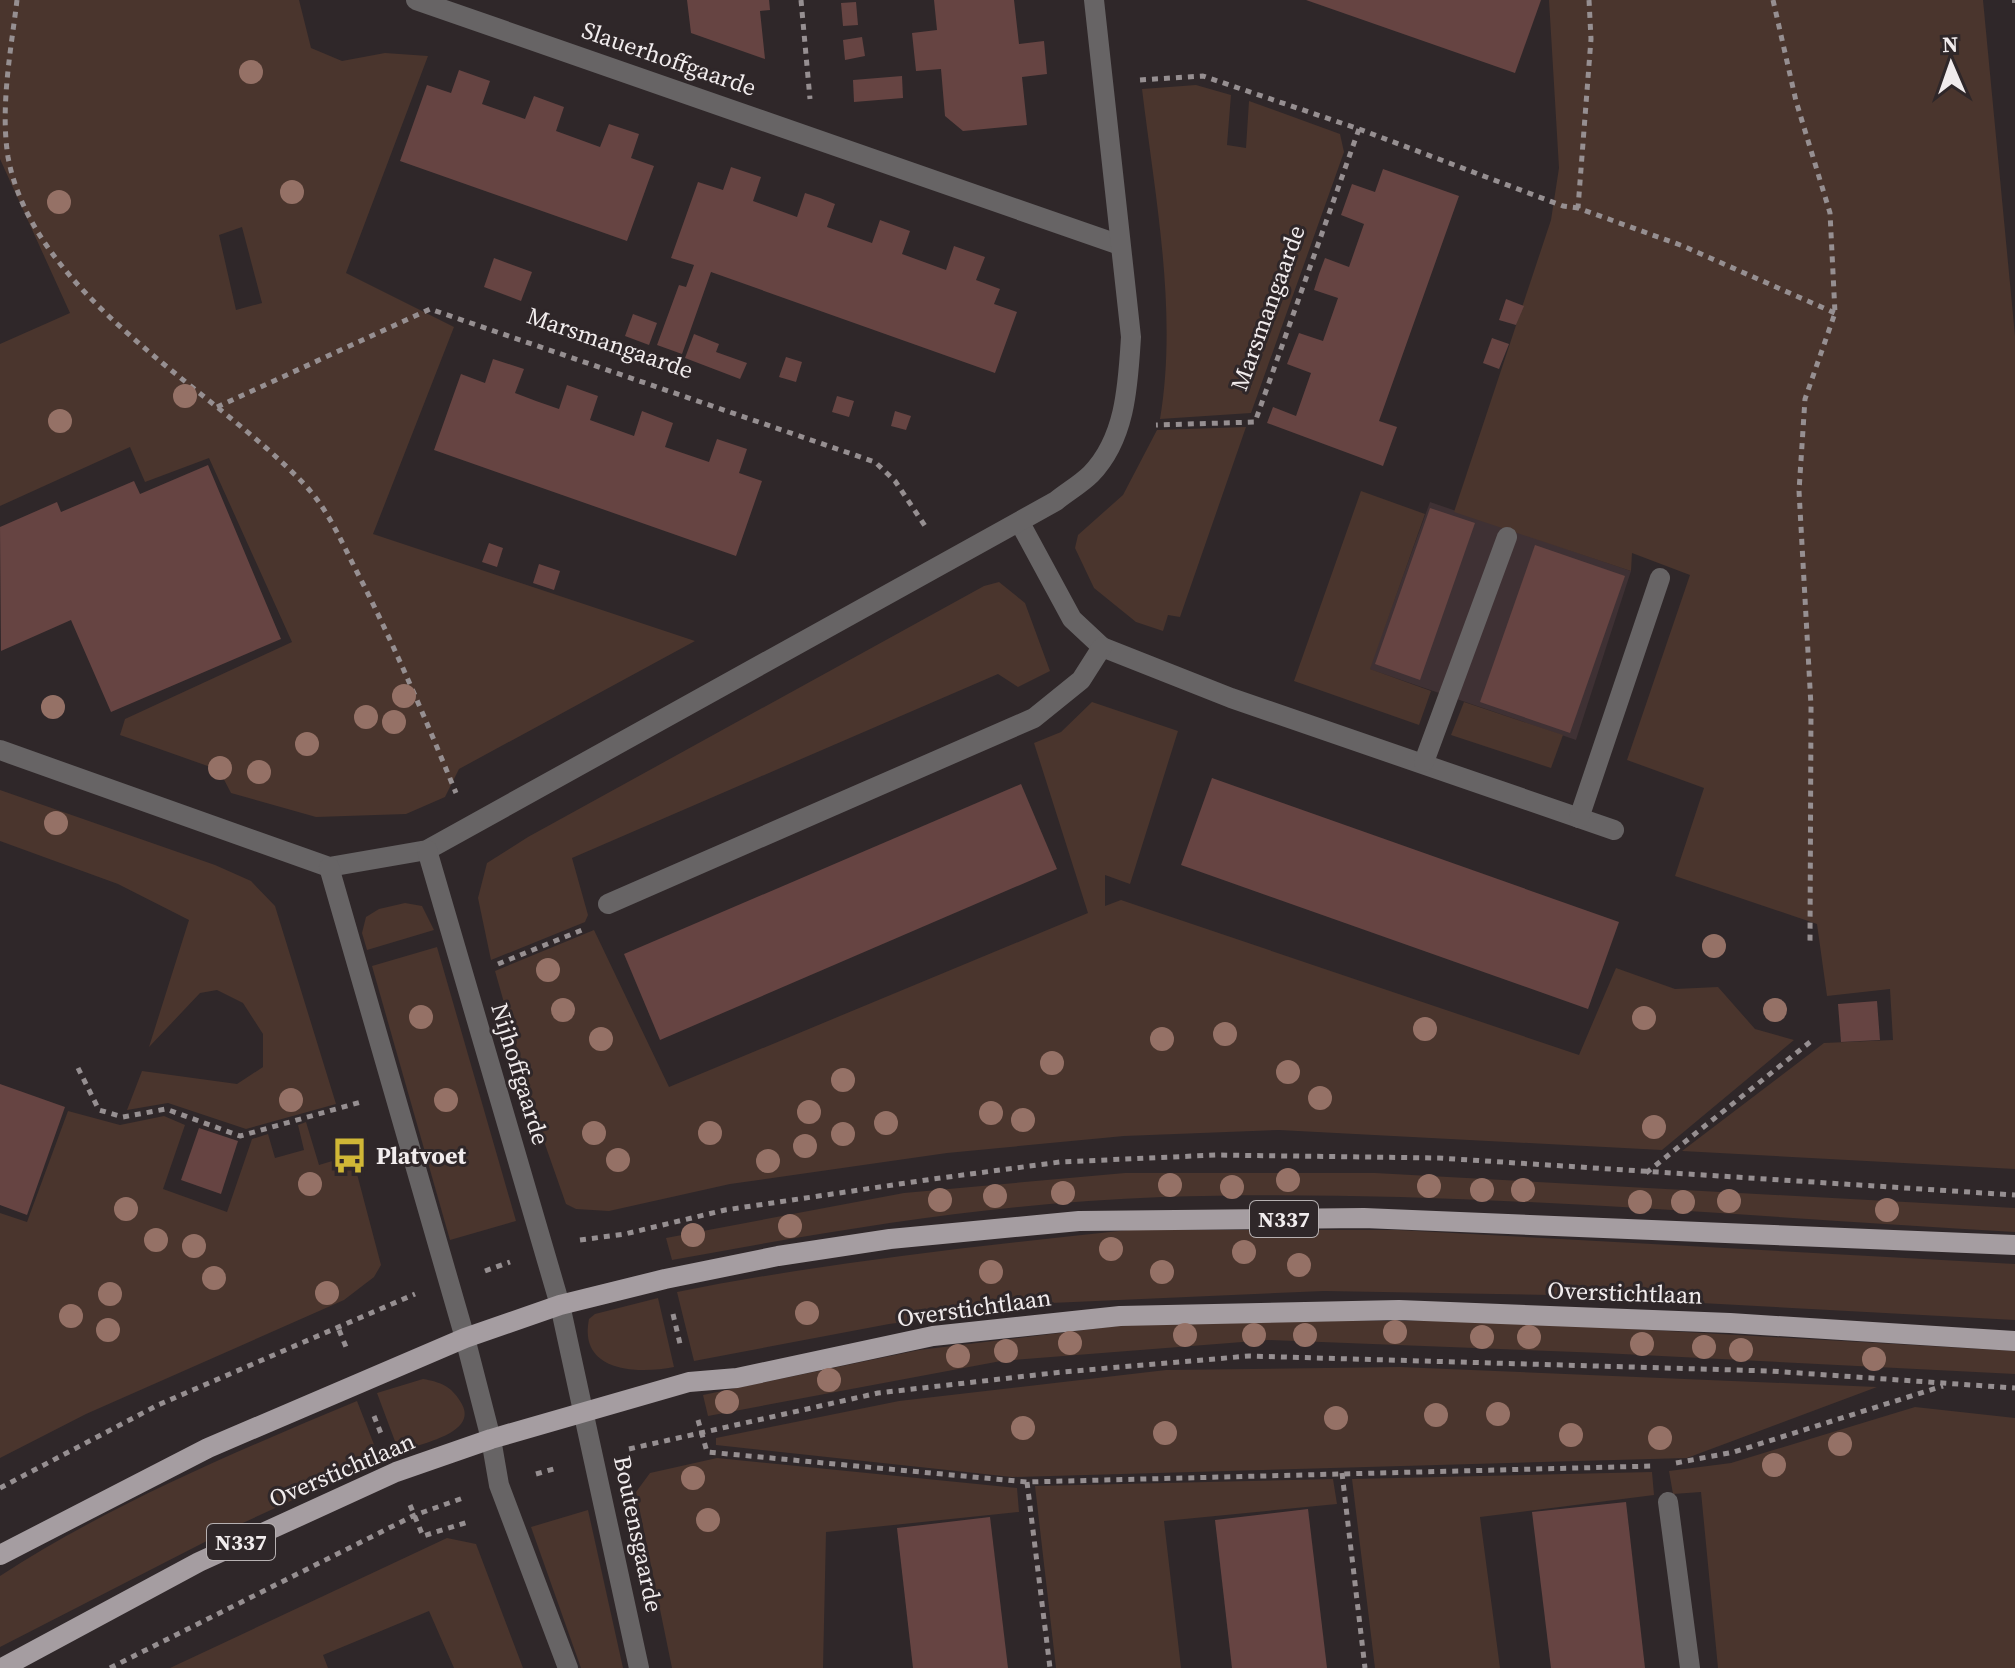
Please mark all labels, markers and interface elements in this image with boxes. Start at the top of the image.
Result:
street label: Slauerhoffgaarde [578,13,761,104]
north arrow [1911,24,1991,104]
text: N [1942,29,1959,59]
street label: Marsmangaarde [1222,220,1313,395]
street label: Marsmangaarde [523,299,698,386]
street label: Nijhoffgaarde [483,999,558,1149]
bus stop icon: Platvoet [331,1137,369,1175]
place label: Platvoet [376,1139,467,1172]
road number: N337 [1250,1201,1318,1237]
street label: Overstichtlaan [1547,1273,1703,1312]
street label: Overstichtlaan [895,1280,1053,1335]
street label: Overstichtlaan [264,1424,420,1515]
street label: Boutensgaarde [606,1453,671,1615]
road number: N337 [207,1524,275,1560]

